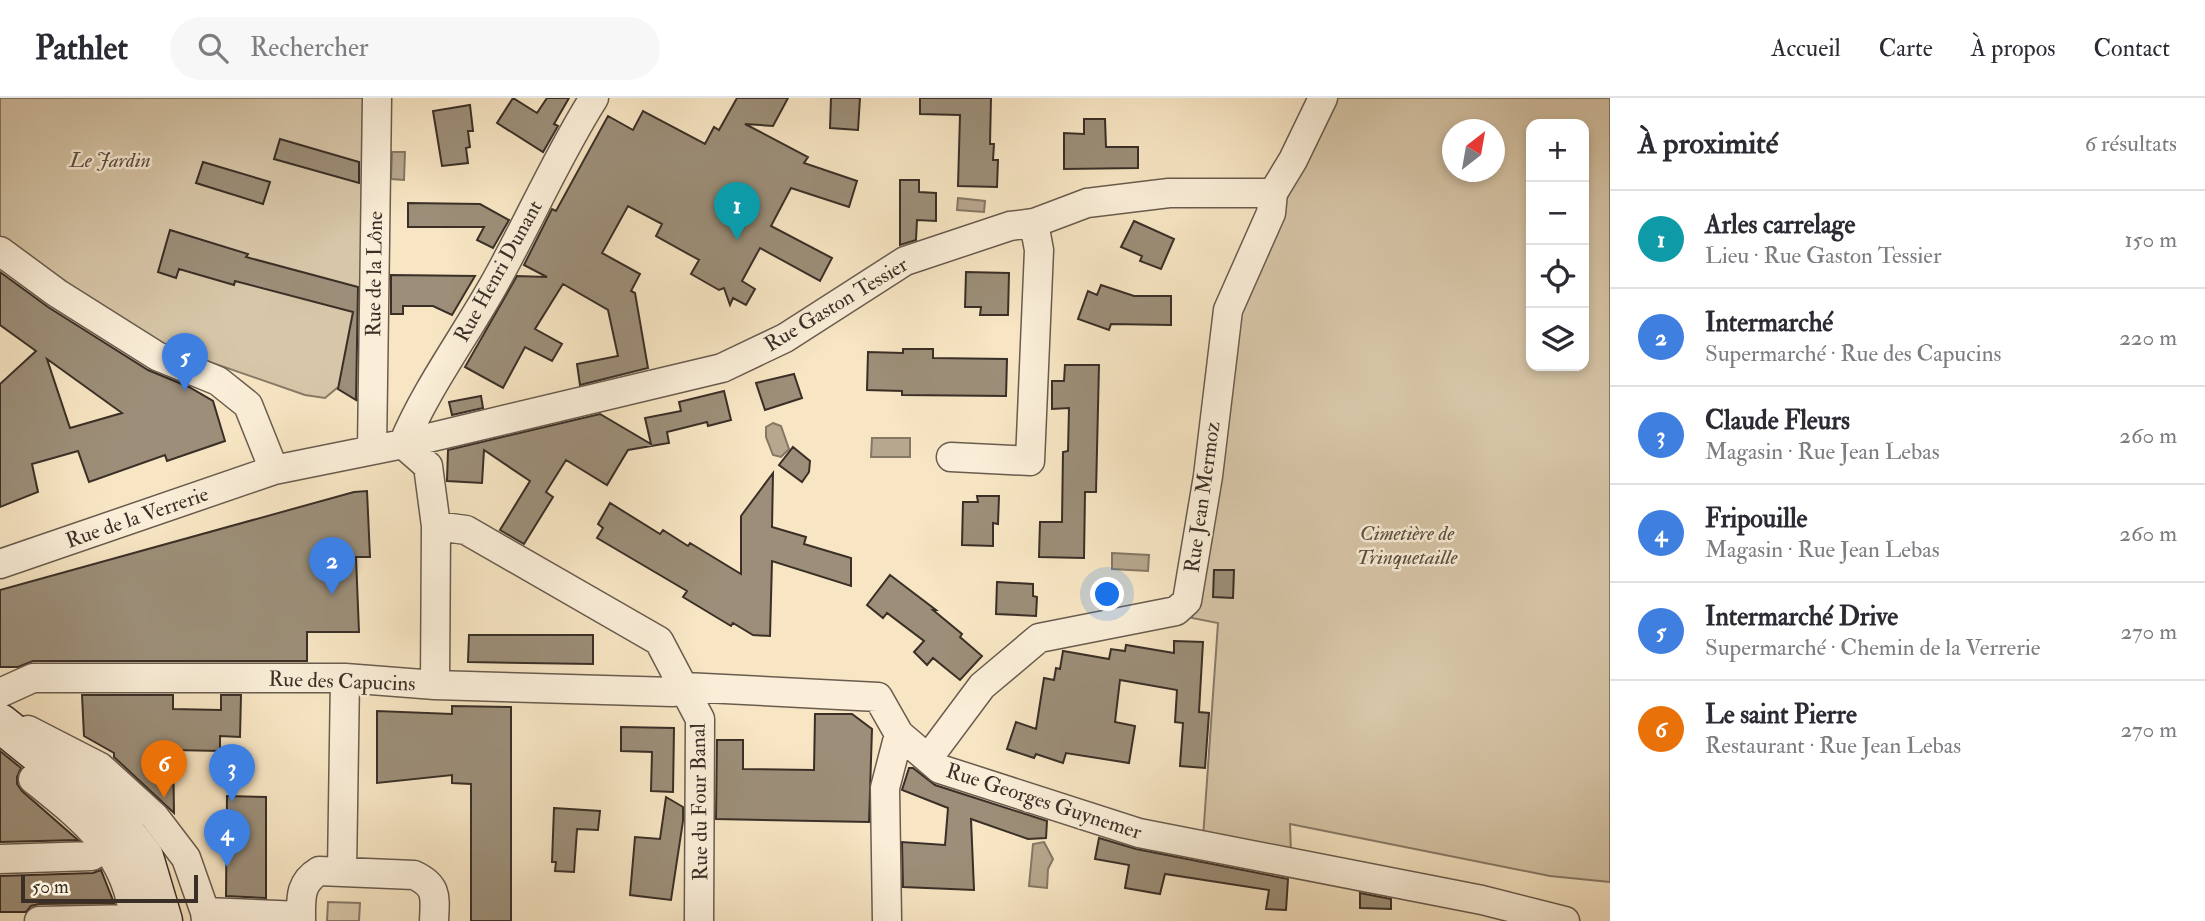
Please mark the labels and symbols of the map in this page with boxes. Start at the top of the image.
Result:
north arrow [1442,119,1505,182]
park label: Le Jardin [68,147,151,174]
pin: 1 [714,182,760,240]
street label: Rue Henri Dunant [448,195,549,347]
street label: Rue de la Lône [360,211,389,337]
street label: Rue Gaston Tessier [760,251,913,358]
pin: 5 [162,333,208,391]
street label: Rue Jean Mermoz [1178,420,1226,575]
street label: Rue de la Verrerie [62,480,212,555]
park label: Cimetière de Trinquetaille [1357,520,1458,571]
pin: 2 [309,537,355,595]
your location [1090,577,1124,611]
street label: Rue des Capucins [268,665,416,698]
street label: Rue du Four Banal [685,722,714,881]
pin: 6 [141,740,187,798]
pin: 3 [209,744,255,802]
street label: Rue Georges Guynemer [943,757,1145,846]
pin: 4 [204,809,250,867]
scale bar [21,872,198,904]

